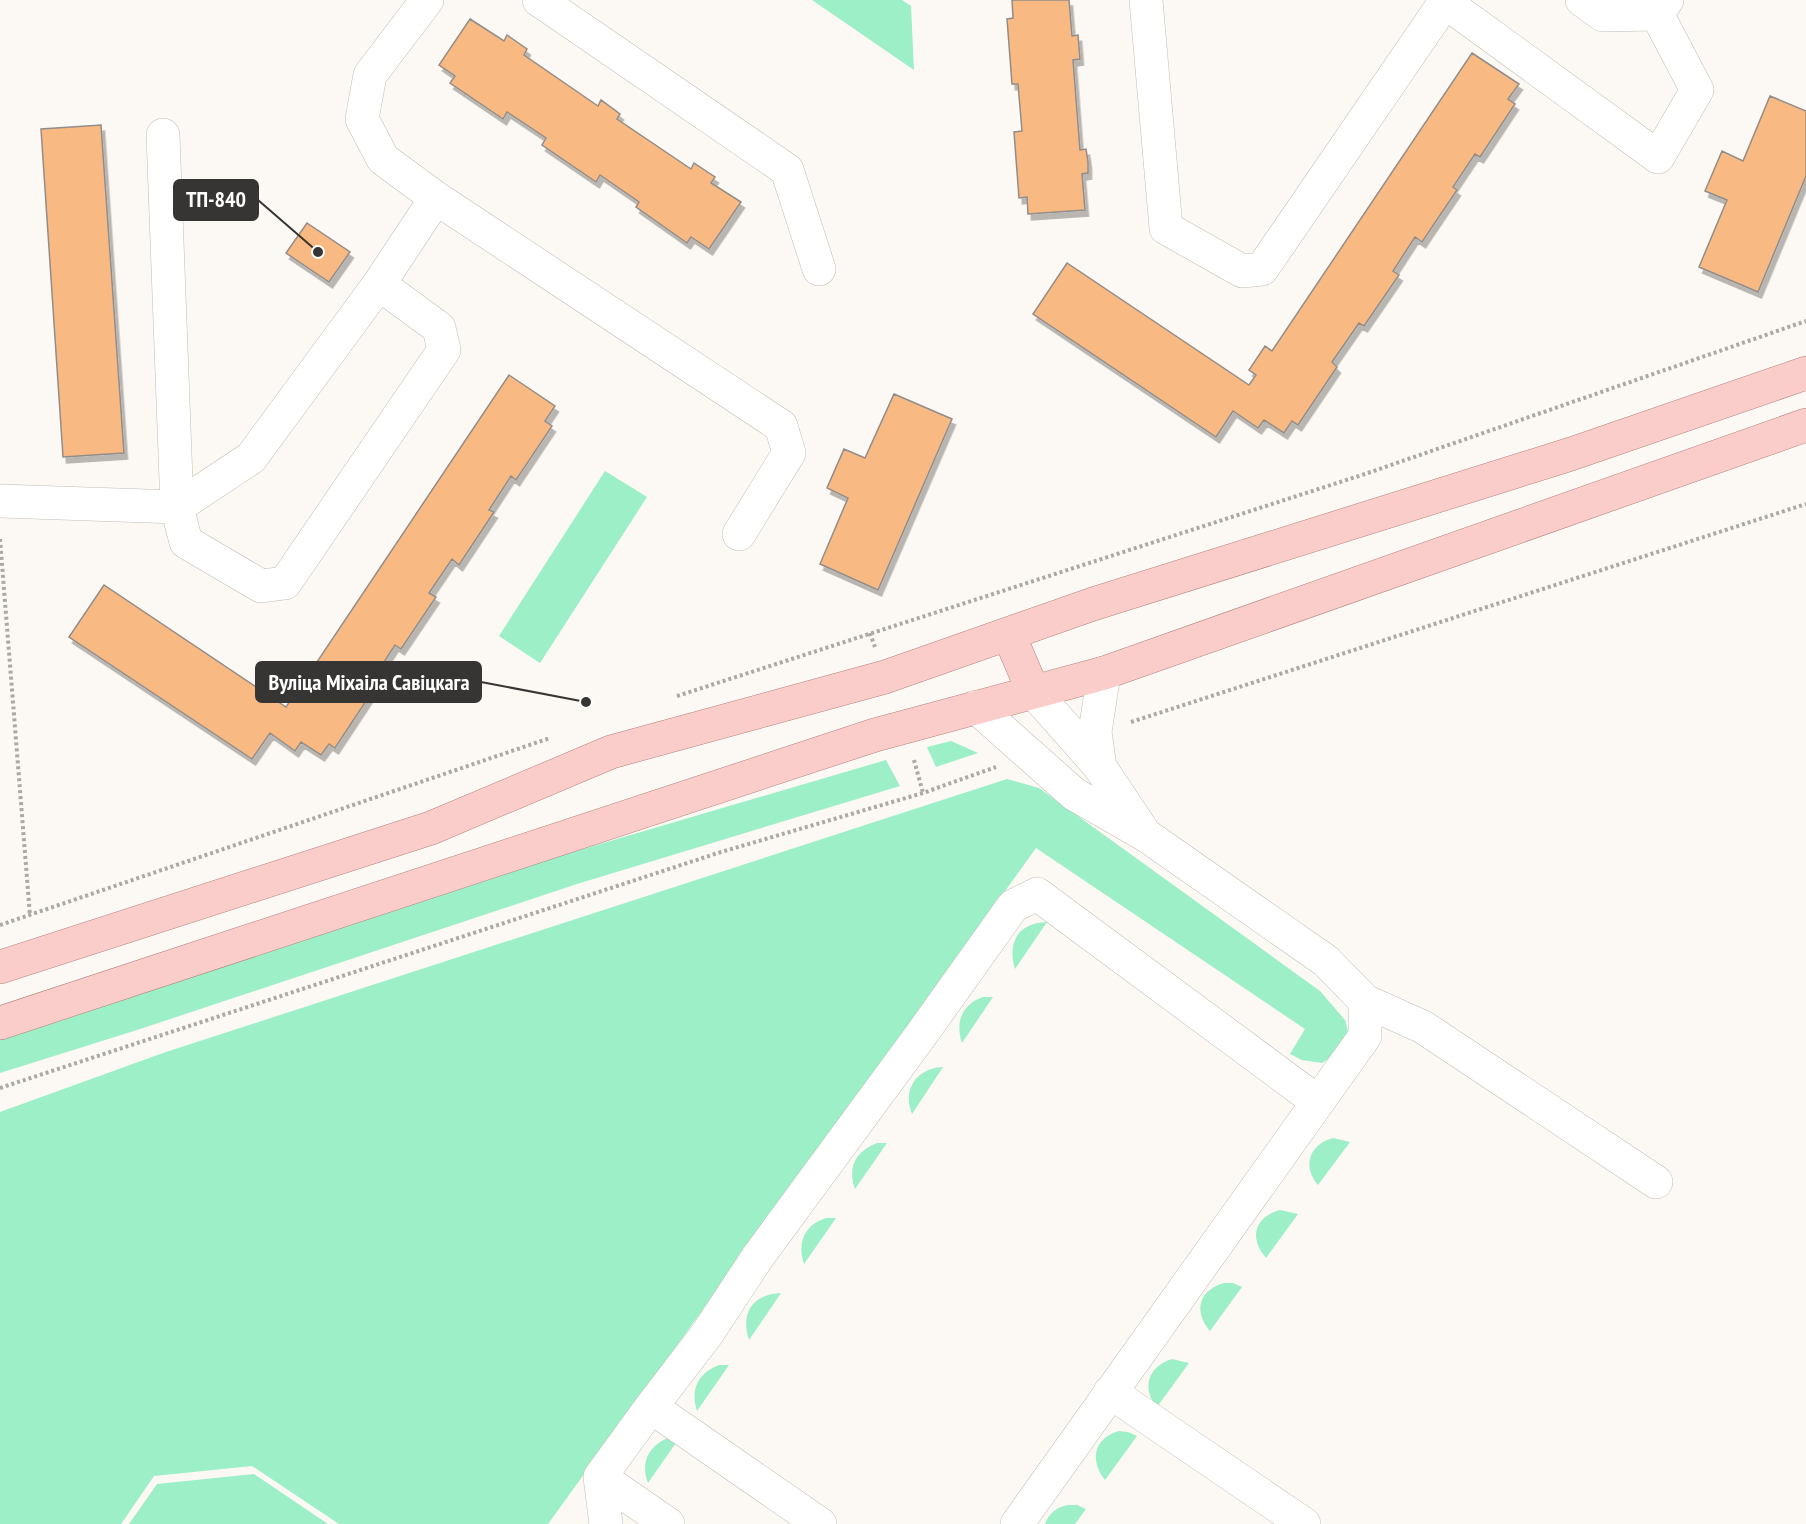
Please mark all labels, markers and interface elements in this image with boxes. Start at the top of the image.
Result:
callout: ТП-840 [174,180,258,220]
text: ТП-840 [186,185,246,213]
callout: Вуліца Міхаіла Савіцкага [256,662,481,702]
text: Вуліца Міхаіла Савіцкага [269,668,469,696]

